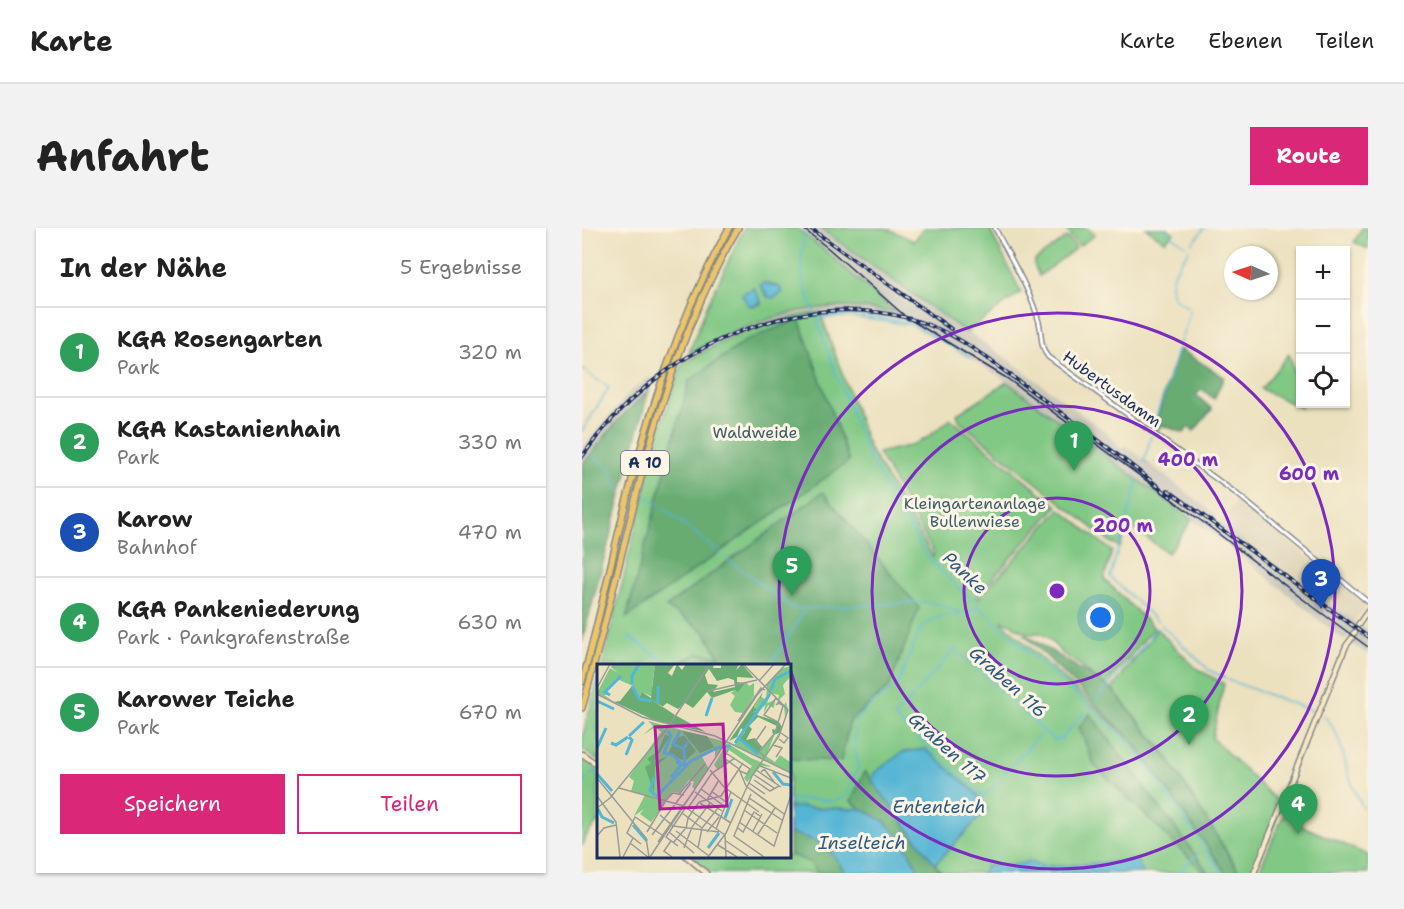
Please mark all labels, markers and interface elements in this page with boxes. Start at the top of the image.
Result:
text: Karte [30,22,113,60]
text: Karte [1120,27,1175,55]
text: Ebenen [1208,27,1283,55]
text: Teilen [1316,27,1374,55]
button: Route [1250,127,1368,185]
text: Anfahrt [36,128,209,184]
north arrow [1224,246,1278,300]
map controls [1296,246,1350,408]
button: + [1296,246,1350,300]
text: In der Nähe [60,250,227,285]
text: 5 Ergebnisse [400,254,522,280]
button: − [1296,300,1350,354]
text: KGA Rosengarten [117,325,322,354]
text: 1 [75,339,84,365]
text: 320 m [458,339,522,365]
street label: Hubertusdamm [1058,346,1166,432]
text: Park [117,354,160,380]
button: locate [1296,354,1350,408]
text: KGA Kastanienhain [117,415,341,444]
park label: Waldweide [712,422,798,443]
pin: 1 [1054,422,1094,471]
text: 2 [73,429,87,455]
text: 330 m [458,429,522,455]
text: Park [117,444,160,470]
text: 400 m [1158,448,1219,472]
road number: A 10 [621,451,669,475]
text: 600 m [1279,462,1340,486]
park label: Kleingartenanlage Bullenwiese [904,493,1046,532]
text: Karow [117,505,192,534]
text: 200 m [1093,514,1154,538]
text: 3 [73,519,87,545]
text: 470 m [458,519,522,545]
text: Bahnhof [117,534,197,560]
pin: 5 [772,546,812,596]
water label: Panke [938,546,992,600]
pin: 3 [1302,560,1340,609]
centre of rings [1047,581,1067,601]
text: KGA Pankeniederung [117,595,359,624]
your location [1086,603,1115,632]
text: 4 [73,609,87,635]
text: 630 m [458,609,522,635]
text: Park · Pankgrafenstraße [117,624,350,650]
water label: Graben 116 [964,641,1052,723]
inset map [597,664,790,858]
text: Karower Teiche [117,685,295,714]
pin: 2 [1170,696,1208,745]
text: 5 [73,699,86,725]
text: 670 m [459,699,522,725]
water label: Graben 117 [903,707,991,789]
text: Park [117,714,160,740]
button: Speichern [60,774,285,834]
button: Teilen [297,774,522,834]
pin: 4 [1278,784,1318,834]
water label: Ententeich [892,795,986,819]
water label: Inselteich [817,831,906,855]

